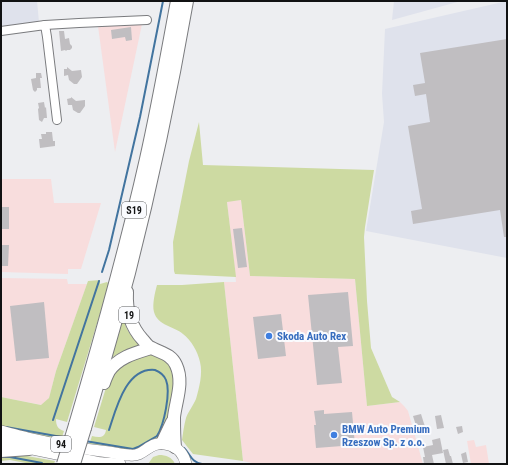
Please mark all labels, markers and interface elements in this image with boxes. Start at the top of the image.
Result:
road number: S19 [122,202,146,218]
road number: 19 [119,307,139,323]
place label: Skoda Auto Rex [277,330,346,343]
marker: Skoda Auto Rex [264,331,274,341]
place label: BMW Auto Premium Rzeszow Sp. z o.o. [342,423,430,449]
marker: BMW Auto Premium Rzeszow Sp. z o.o. [329,430,339,440]
road number: 94 [51,436,71,452]

